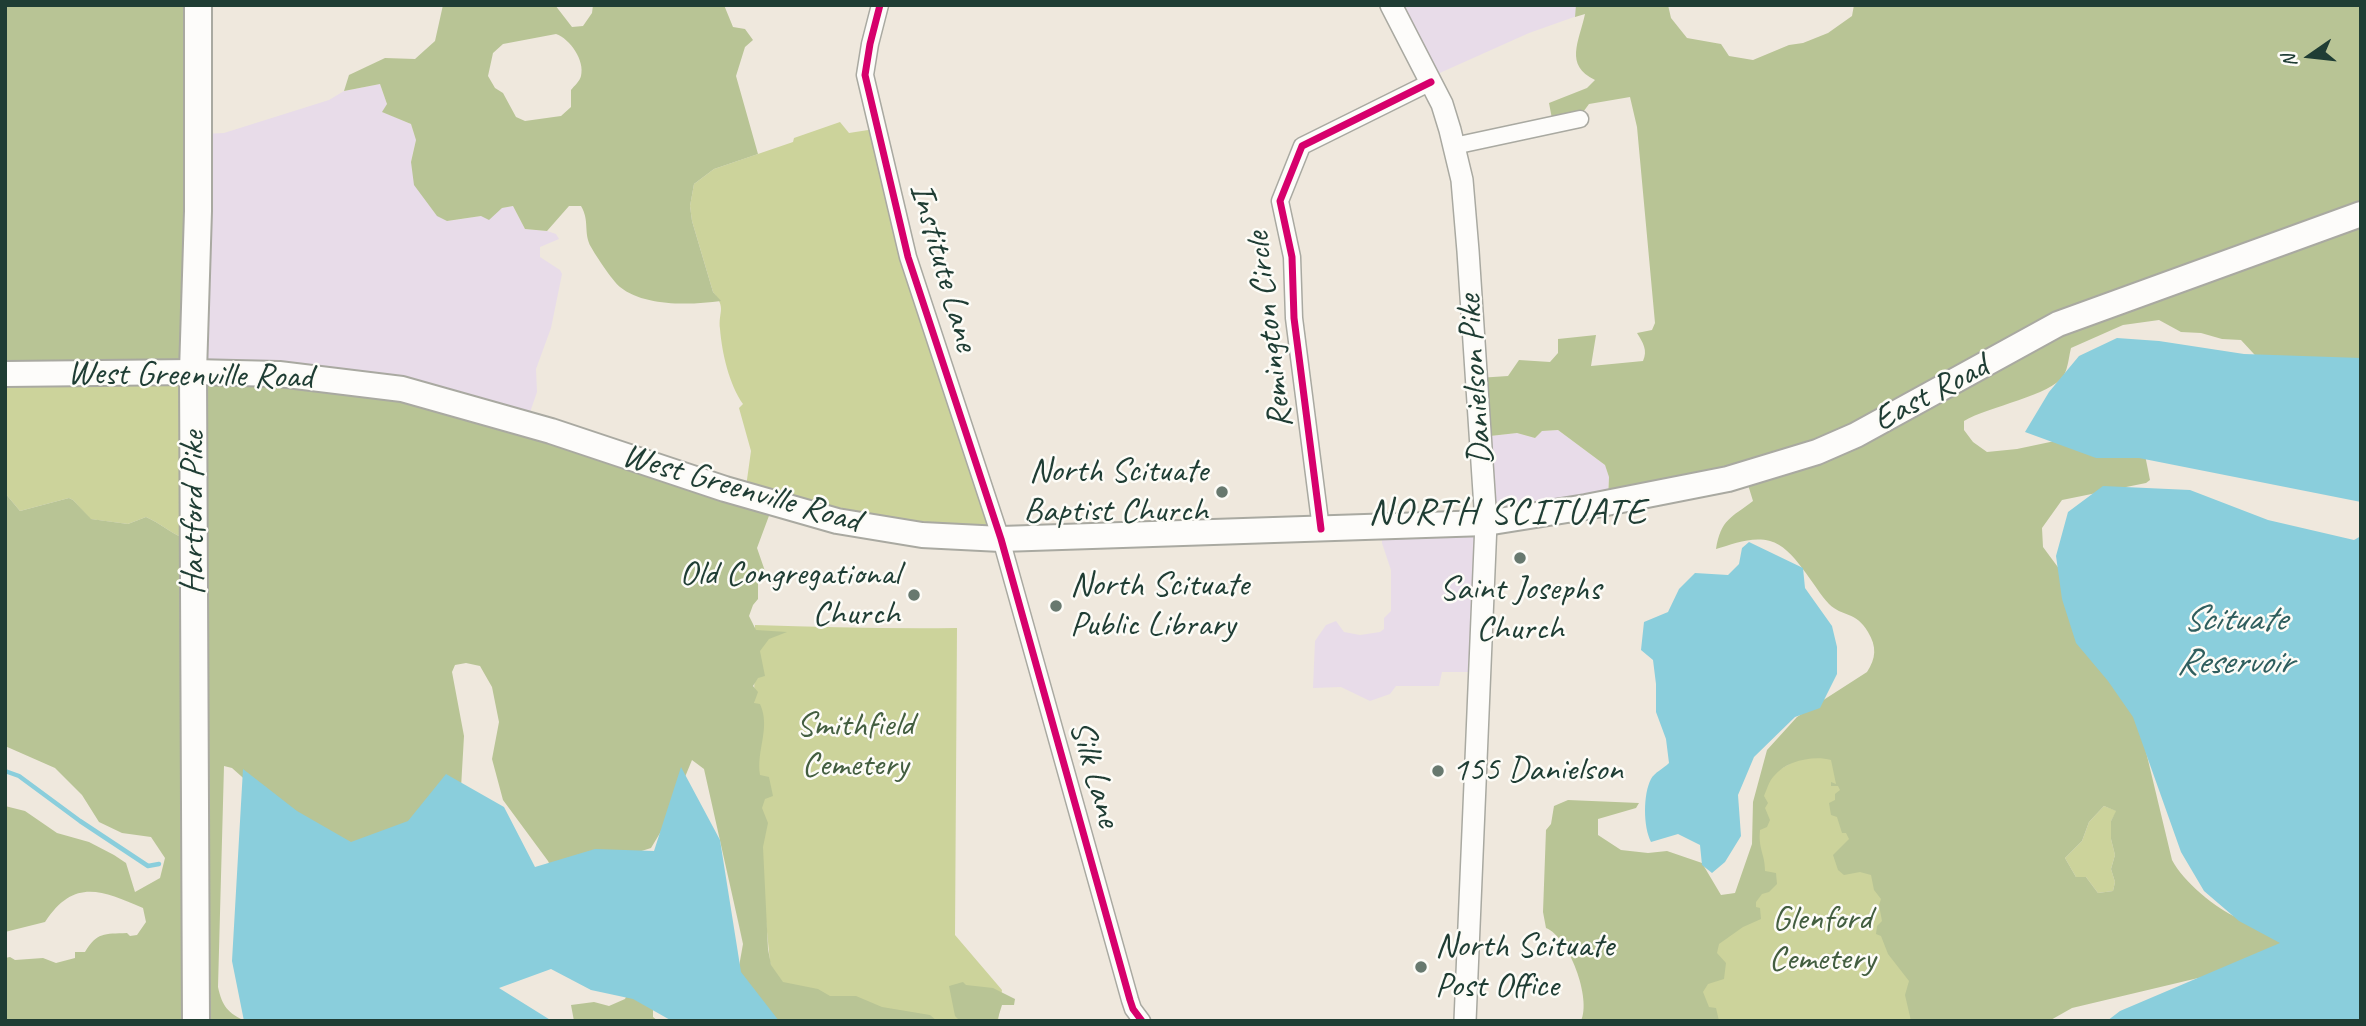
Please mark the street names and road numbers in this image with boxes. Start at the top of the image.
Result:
street label: Institute Lane [899,178,987,356]
street label: Remington Circle [1237,229,1303,431]
street label: Danielson Pike [1449,293,1503,467]
street label: East Road [1866,346,1996,442]
street label: West Greenville Road [67,353,313,399]
street label: Hartford Pike [173,431,215,595]
street label: West Greenville Road [617,435,865,543]
street label: Silk Lane [1059,716,1129,832]

